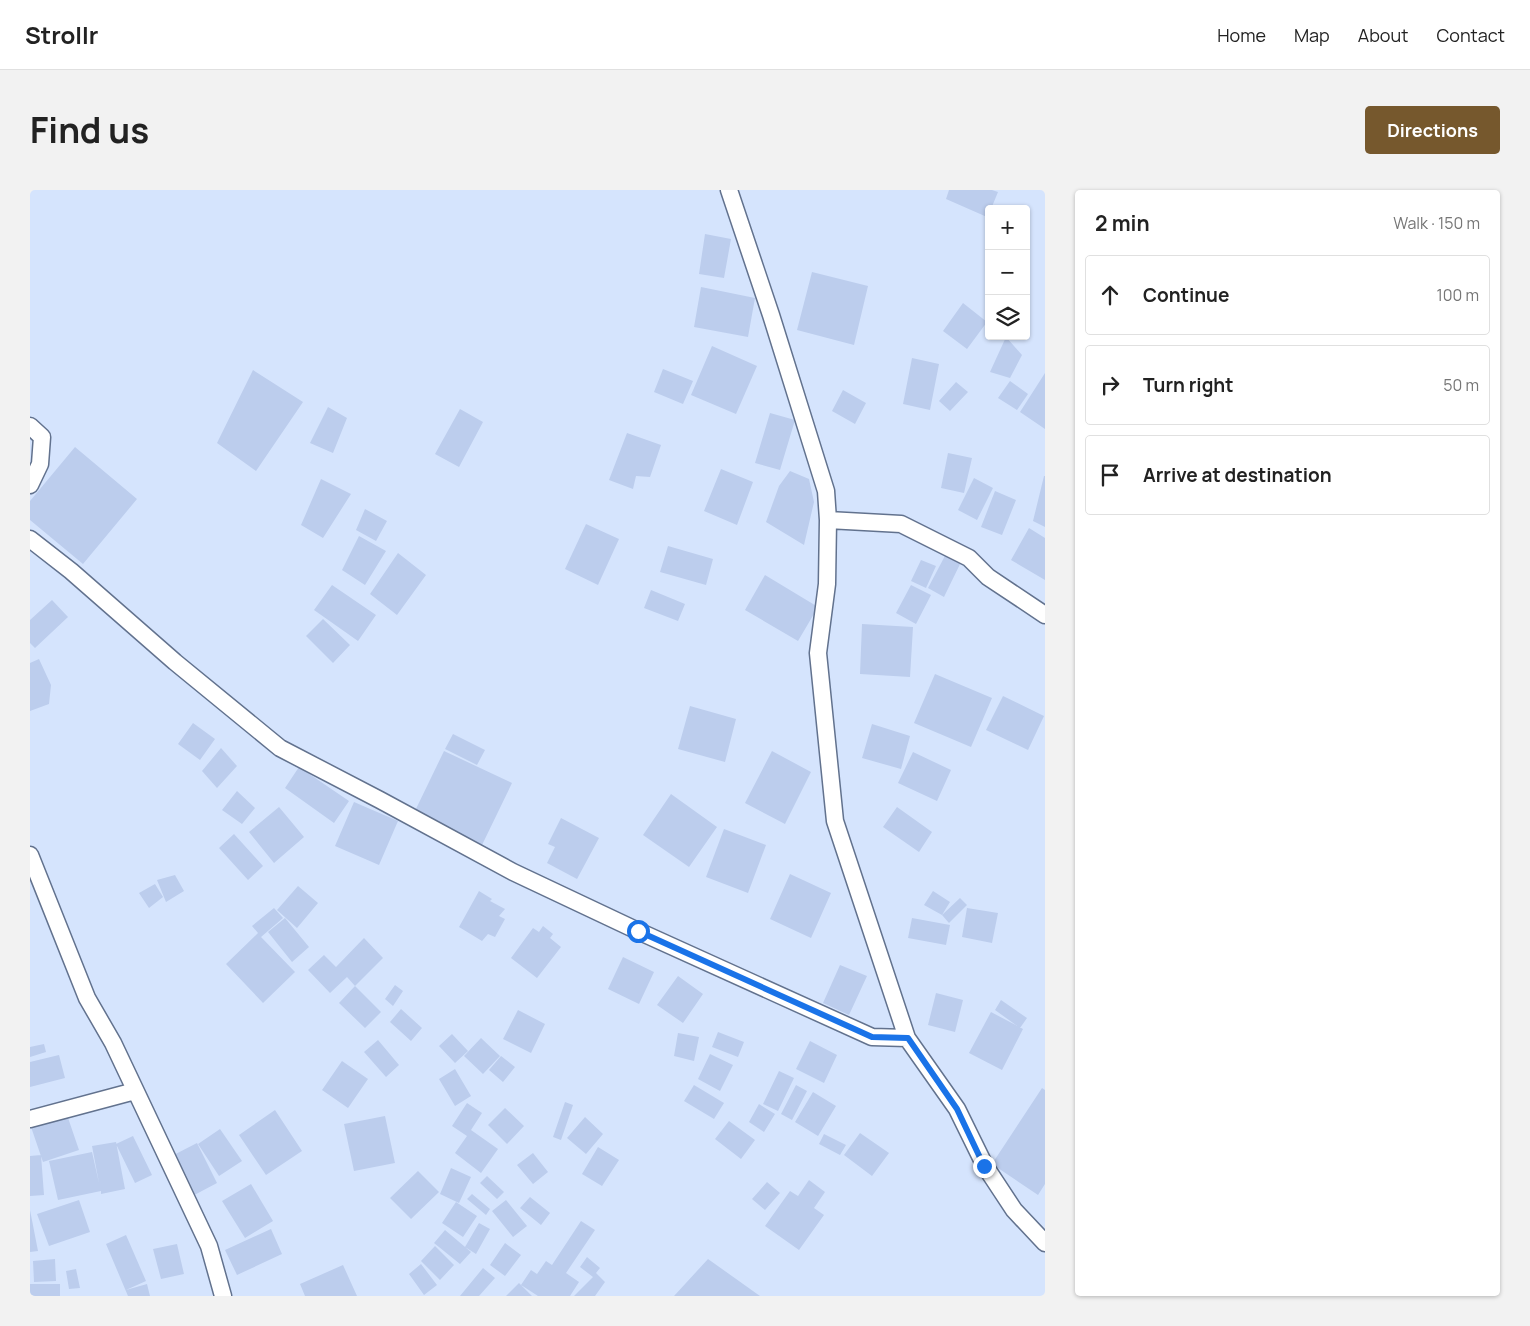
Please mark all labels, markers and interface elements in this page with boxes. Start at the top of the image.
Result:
text: Strollr [25,18,98,51]
text: Home [1217,23,1266,47]
text: Map [1294,23,1330,47]
text: About [1358,23,1408,47]
text: Contact [1436,23,1505,47]
text: Find us [30,106,149,154]
button: Directions [1365,106,1500,154]
map controls [985,205,1030,340]
button: + [985,205,1030,250]
text: 2 min [1095,209,1150,237]
text: Walk · 150 m [1393,212,1480,234]
button: − [985,250,1030,295]
icon: ahead [1096,281,1124,309]
text: Continue [1143,282,1229,308]
text: 100 m [1436,284,1479,306]
button: layers [985,295,1030,340]
icon: right [1096,371,1124,399]
text: Turn right [1143,372,1233,398]
text: 50 m [1443,374,1479,396]
icon: arrive [1096,461,1124,489]
text: Arrive at destination [1143,462,1332,488]
route start [627,920,650,943]
route end [973,1155,996,1178]

